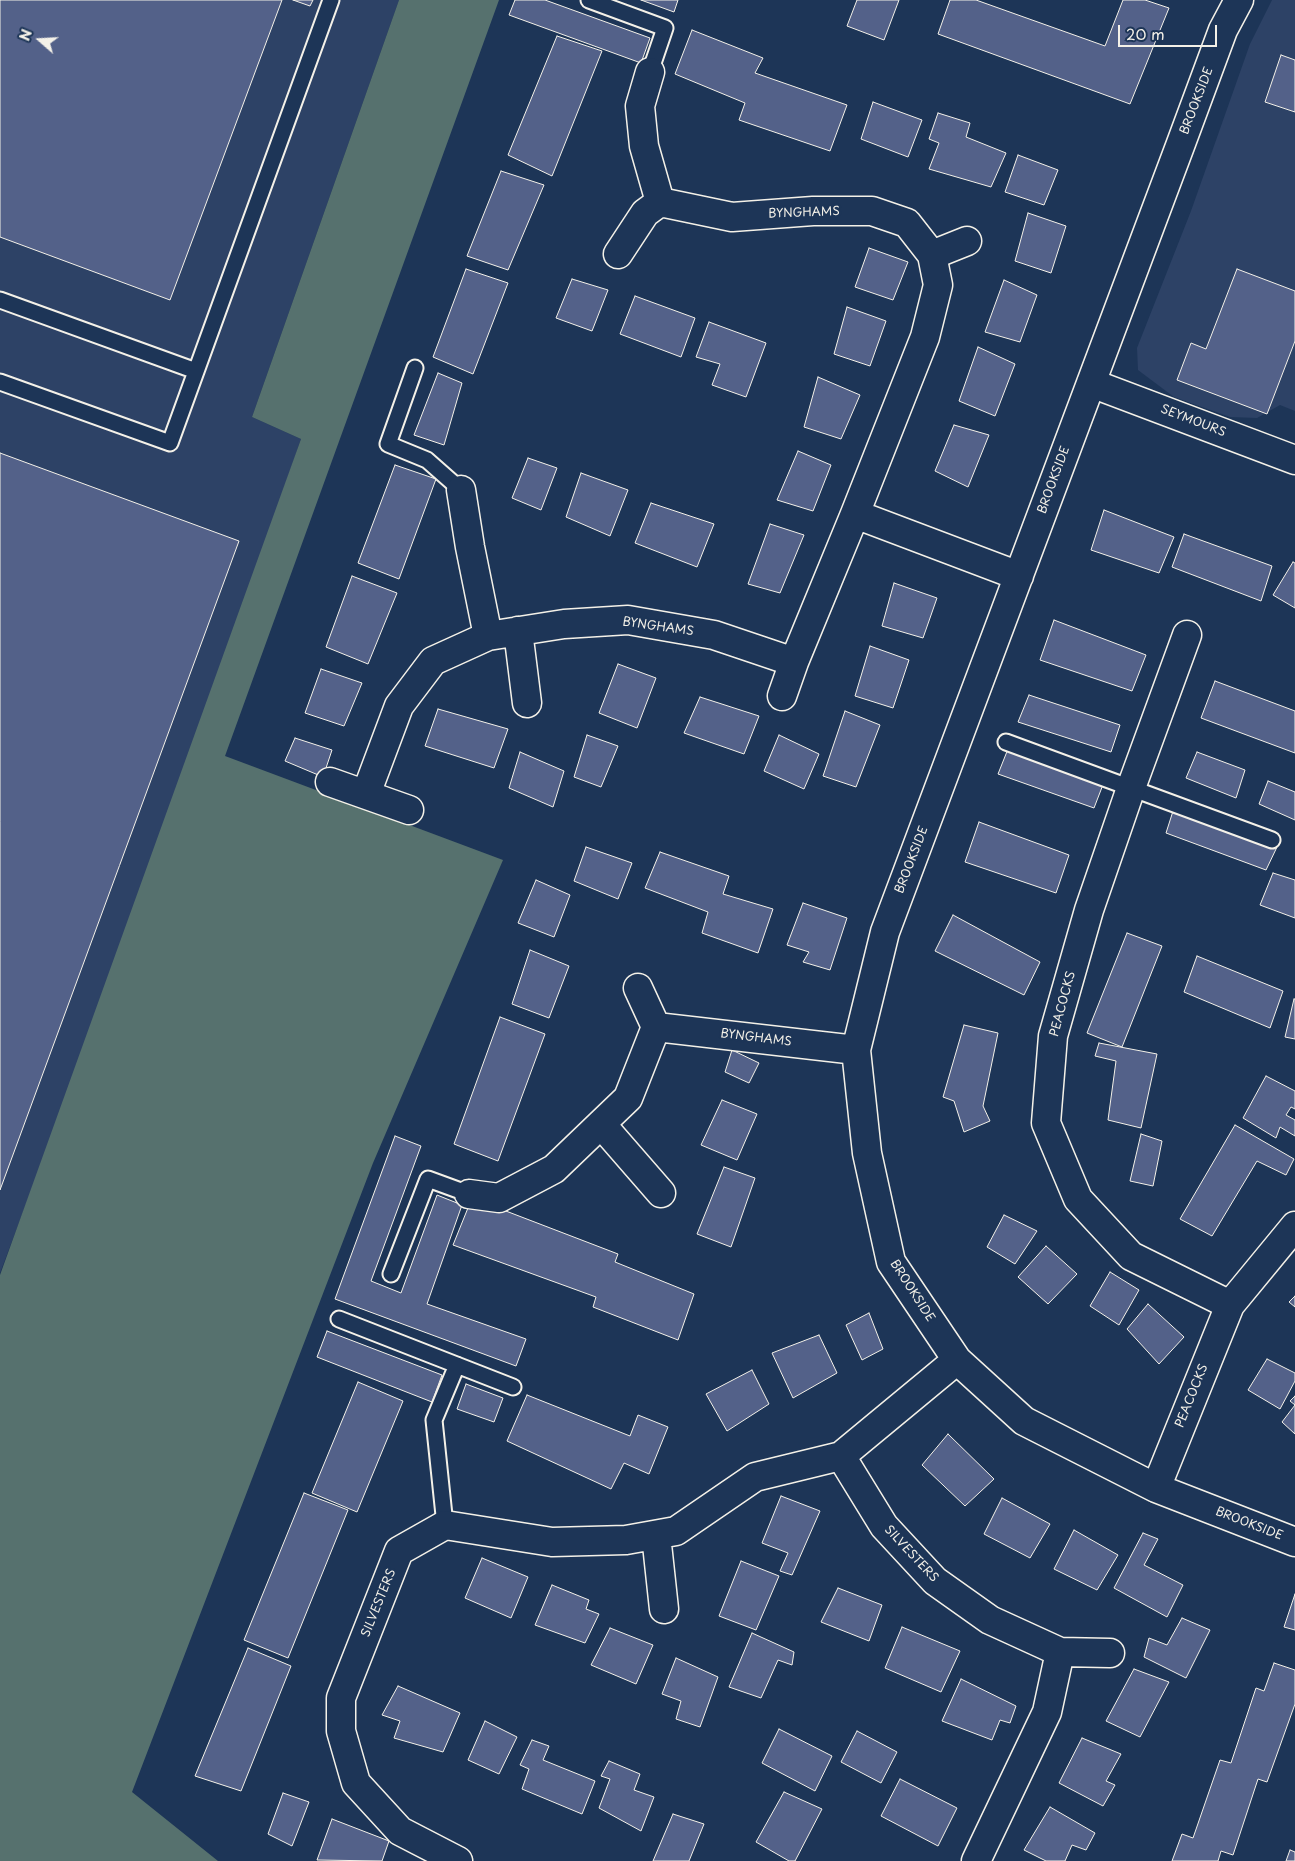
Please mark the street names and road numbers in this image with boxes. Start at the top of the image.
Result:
street label: BROOKSIDE [1178,65,1216,137]
street label: BYNGHAMS [768,205,840,221]
street label: SEYMOURS [1158,402,1228,440]
street label: BROOKSIDE [1035,444,1073,516]
street label: BYNGHAMS [621,615,695,639]
street label: BROOKSIDE [893,824,931,896]
street label: PEACOCKS [1047,970,1079,1038]
street label: BYNGHAMS [719,1026,793,1050]
street label: BROOKSIDE [887,1257,937,1325]
street label: PEACOCKS [1173,1362,1211,1430]
street label: BROOKSIDE [1213,1505,1285,1543]
street label: SILVESTERS [881,1523,941,1585]
street label: SILVESTERS [359,1567,399,1639]

